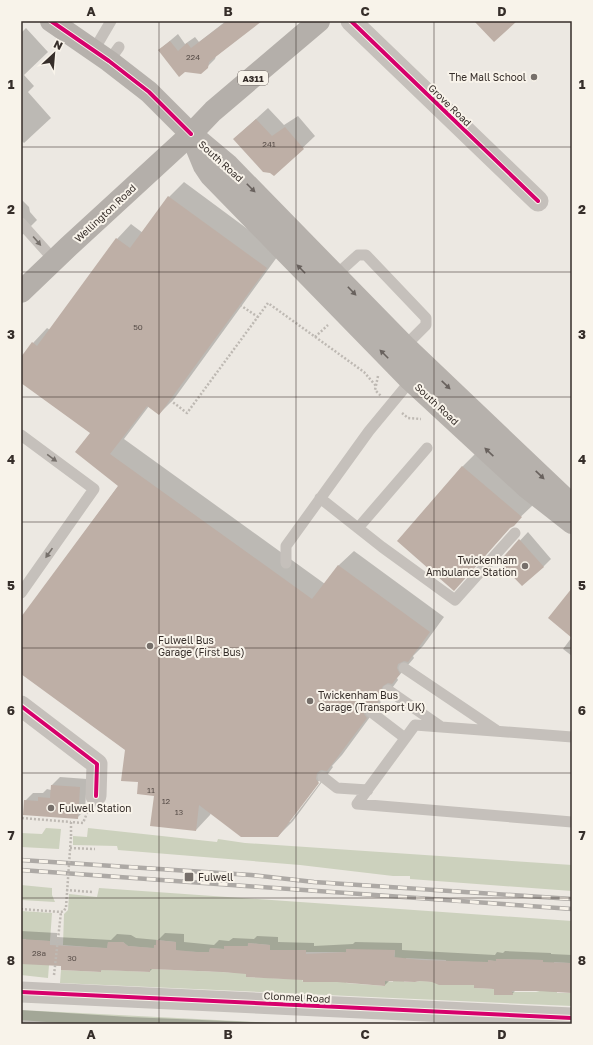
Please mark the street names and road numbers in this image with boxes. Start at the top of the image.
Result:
road number: A311 [238,71,268,85]
street label: Grove Road [426,82,474,128]
street label: South Road [196,138,246,184]
street label: Wellington Road [72,181,138,245]
street label: South Road [413,381,461,427]
street label: Clonmel Road [263,989,331,1005]

